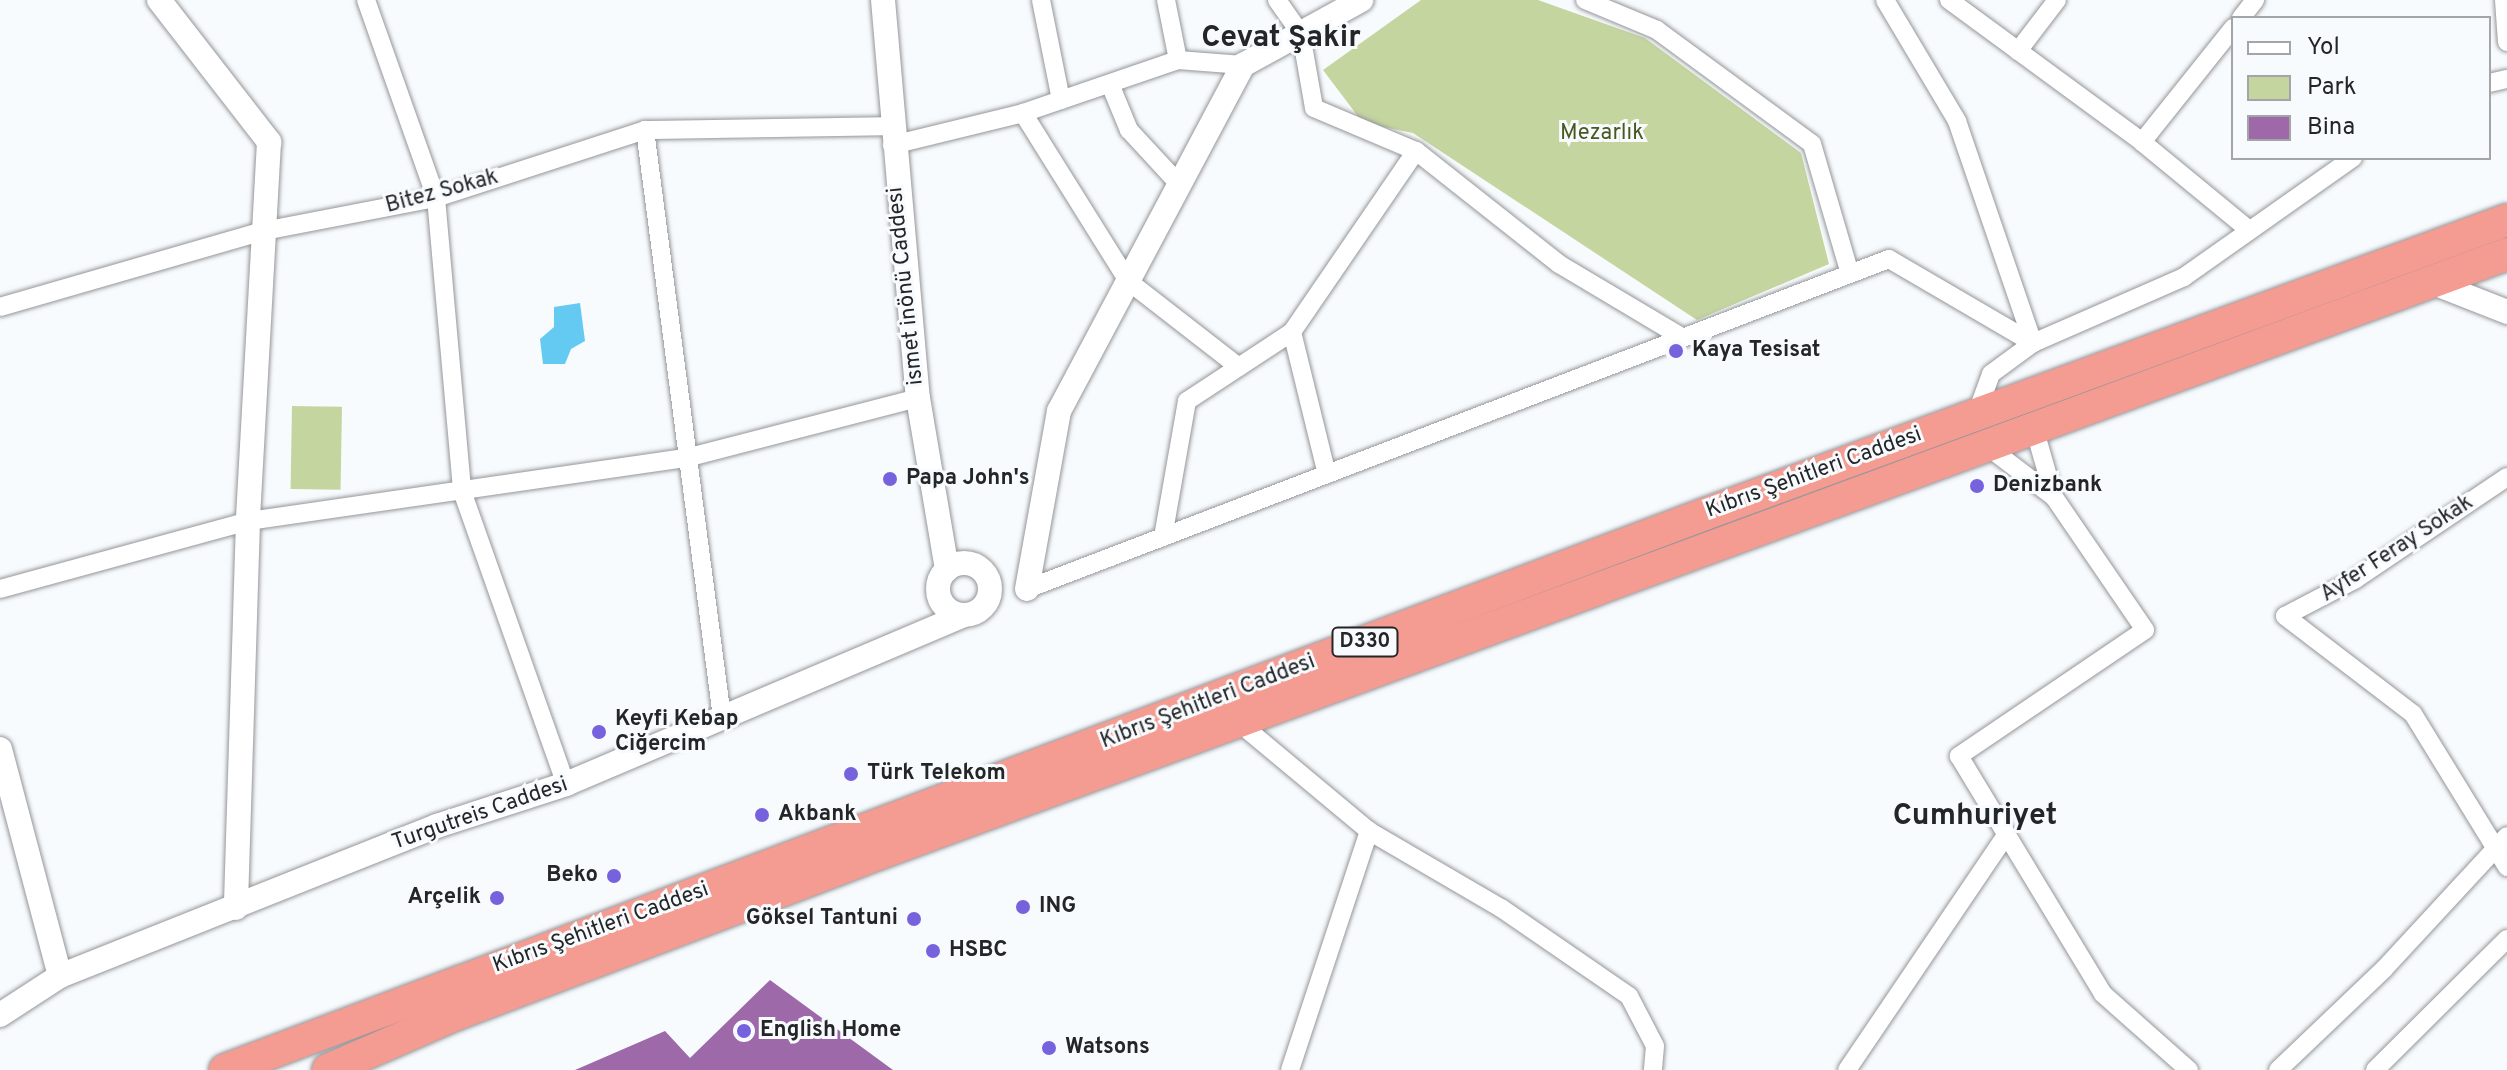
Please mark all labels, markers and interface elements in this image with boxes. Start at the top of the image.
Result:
legend [2231,16,2491,160]
district label: Cevat Şakir [1201,21,1361,57]
text: Yol [2307,33,2340,63]
text: Park [2307,73,2357,103]
text: Bina [2307,113,2355,143]
park label: Mezarlık [1560,121,1644,147]
street label: Bitez Sokak [383,164,501,220]
street label: ismet inönü Caddesi [882,186,930,386]
place label: Kaya Tesisat [1692,338,1820,364]
marker: Kaya Tesisat [1667,342,1685,360]
street label: Kıbrıs Şehitleri Caddesi [1702,422,1926,524]
place label: Papa John's [906,466,1030,492]
marker: Papa John's [881,470,899,488]
place label: Denizbank [1993,473,2102,499]
marker: Denizbank [1968,477,1986,495]
street label: Ayfer Feray Sokak [2316,490,2478,608]
road number: D330 [1331,626,1399,658]
street label: Kıbrıs Şehitleri Caddesi [1097,649,1319,755]
place label: Keyfi Kebap Ciğercim [615,706,738,758]
marker: Keyfi Kebap Ciğercim [590,723,608,741]
place label: Türk Telekom [867,761,1006,787]
marker: Türk Telekom [842,765,860,783]
street label: Turgutreis Caddesi [389,772,571,856]
district label: Cumhuriyet [1893,799,2057,835]
place label: Akbank [778,802,857,828]
marker: Akbank [753,806,771,824]
place label: Beko [546,863,598,889]
marker: Beko [605,867,623,885]
street label: Kıbrıs Şehitleri Caddesi [489,877,713,979]
place label: Arçelik [408,885,481,911]
marker: Arçelik [488,889,506,907]
place label: ING [1039,894,1076,920]
marker: ING [1014,898,1032,916]
place label: Göksel Tantuni [746,906,898,932]
marker: Göksel Tantuni [905,910,923,928]
place label: HSBC [949,938,1007,964]
marker: HSBC [924,942,942,960]
place label: English Home [760,1018,901,1044]
marker: English Home [735,1022,753,1040]
place label: Watsons [1065,1035,1150,1061]
marker: Watsons [1040,1039,1058,1057]

